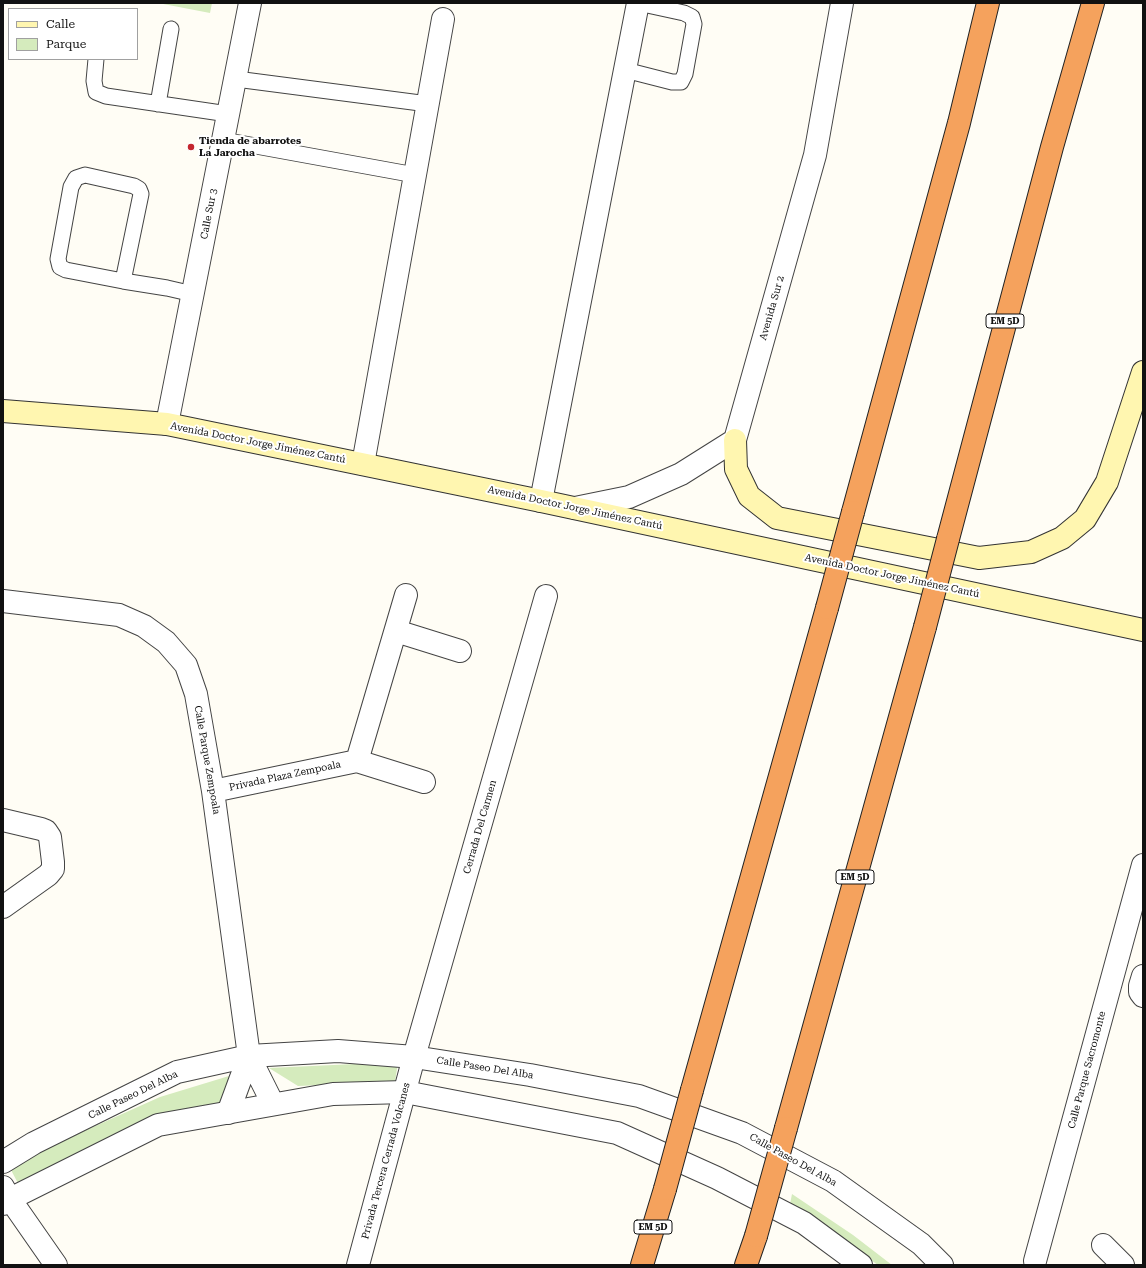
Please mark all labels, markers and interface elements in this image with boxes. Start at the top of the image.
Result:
legend [8,8,138,60]
text: Calle [46,17,75,31]
text: Parque [46,37,86,51]
place label: Tienda de abarrotes La Jarocha [199,135,301,158]
marker: Tienda de abarrotes La Jarocha [186,142,196,152]
street label: Calle Sur 3 [198,188,220,240]
street label: Avenida Sur 2 [757,274,787,342]
road number: EM 5D [986,314,1024,328]
street label: Avenida Doctor Jorge Jiménez Cantú [169,420,347,466]
street label: Avenida Doctor Jorge Jiménez Cantú [487,484,663,532]
street label: Avenida Doctor Jorge Jiménez Cantú [804,552,980,600]
street label: Calle Parque Zempoala [192,705,222,815]
street label: Privada Plaza Zempoala [228,758,342,794]
street label: Cerrada Del Carmen [461,779,499,875]
road number: EM 5D [836,870,874,884]
street label: Calle Parque Sacromonte [1066,1010,1108,1130]
street label: Calle Paseo Del Alba [436,1054,534,1082]
street label: Calle Paseo Del Alba [86,1068,180,1122]
street label: Privada Tercera Cerrada Volcanes [359,1081,413,1241]
street label: Calle Paseo Del Alba [747,1131,839,1189]
road number: EM 5D [634,1220,672,1234]

